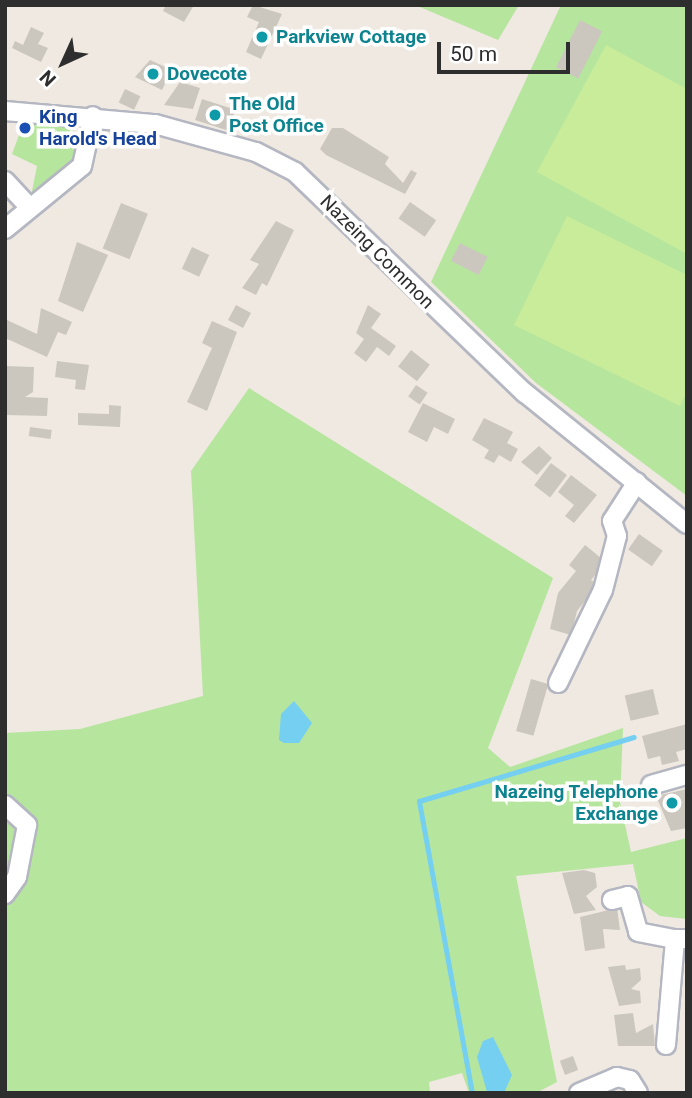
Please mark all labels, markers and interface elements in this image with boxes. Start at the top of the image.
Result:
place label: Parkview Cottage [276,26,426,48]
north arrow [28,28,98,98]
scale bar [440,28,573,72]
marker: Parkview Cottage [254,29,270,45]
text: 50 m [450,42,497,66]
place label: Dovecote [167,63,247,85]
text: N [35,65,61,91]
marker: Dovecote [145,66,161,82]
place label: The Old Post Office [229,93,324,137]
place label: King Harold's Head [39,106,157,150]
marker: The Old Post Office [207,107,223,123]
marker: King Harold's Head [17,120,33,136]
street label: Nazeing Common [315,190,439,314]
place label: Nazeing Telephone Exchange [494,781,658,825]
marker: Nazeing Telephone Exchange [664,795,680,811]

